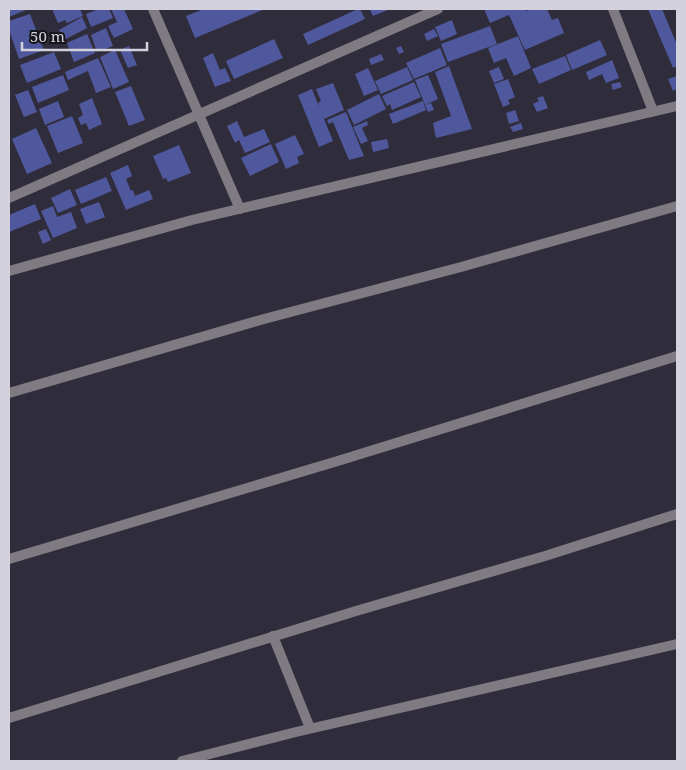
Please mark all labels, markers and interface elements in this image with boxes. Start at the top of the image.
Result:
scale bar [22,20,148,52]
text: 50 m [30,26,65,46]

